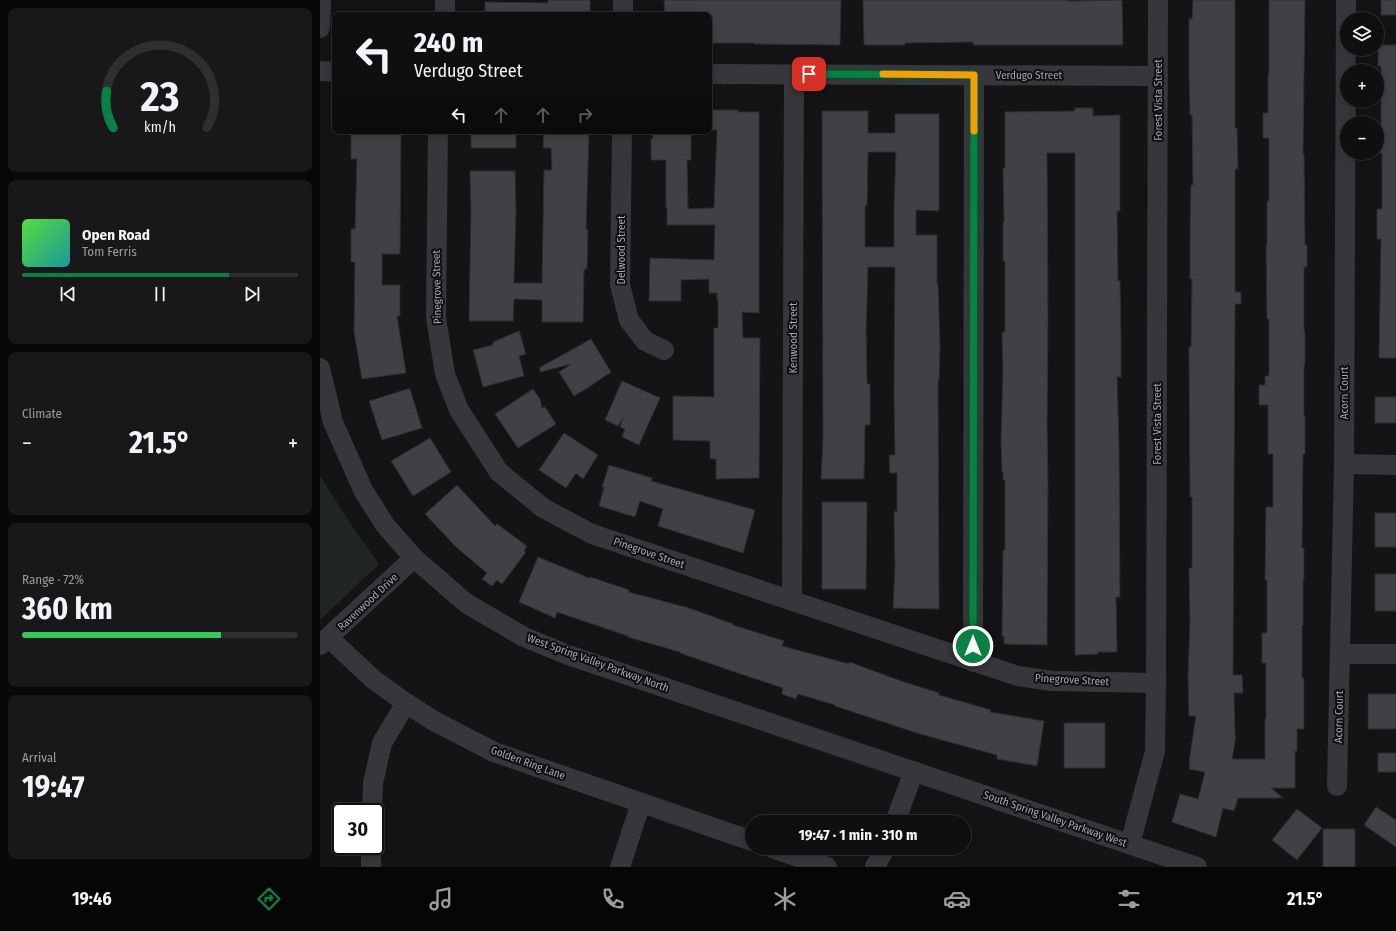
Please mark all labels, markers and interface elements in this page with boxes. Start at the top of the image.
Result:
map controls [1340,12,1384,160]
button: layers [1340,12,1384,56]
text: 240 m [414,26,483,59]
icon: left [348,28,400,80]
pin [792,57,826,91]
street label: Forest Vista Street [1152,59,1165,141]
text: Verdugo Street [414,60,523,82]
icon: arrive [798,63,820,85]
button: + [1340,64,1384,108]
street label: Verdugo Street [996,69,1063,82]
text: 23 [140,72,179,122]
icon: left [448,104,470,126]
icon: ahead [490,104,512,126]
icon: ahead [532,104,554,126]
icon: right [574,104,596,126]
button: − [1340,116,1384,160]
text: km/h [144,118,176,135]
street label: Delwood Street [615,215,628,285]
text: Open Road [82,226,150,244]
text: Tom Ferris [82,244,137,259]
street label: Pinegrove Street [430,249,444,324]
icon: previous [57,283,79,305]
icon: pause [149,283,171,305]
icon: next [241,283,263,305]
street label: Kenwood Street [787,302,800,374]
street label: Acorn Court [1338,366,1351,419]
street label: Forest Vista Street [1151,383,1164,465]
text: Climate [22,406,62,421]
text: 21.5° [129,425,191,461]
text: − [22,430,32,457]
text: + [288,430,298,457]
street label: Pinegrove Street [612,535,687,571]
street label: Ravenwood Drive [335,571,401,633]
text: Range · 72% [22,572,84,587]
text: 360 km [22,591,113,627]
position arrow [952,625,994,667]
street label: West Spring Valley Parkway North [525,631,671,695]
street label: Pinegrove Street [1035,672,1110,688]
street label: Acorn Court [1332,690,1346,743]
street label: Golden Ring Lane [489,743,567,783]
text: Arrival [22,750,56,765]
text: 19:47 [22,769,85,805]
street label: South Spring Valley Parkway West [982,788,1129,850]
speed limit sign: 30 [332,803,384,855]
text: 19:47 · 1 min · 310 m [798,826,918,844]
icon: directions [255,885,283,913]
icon: music [427,885,455,913]
icon: phone [599,885,627,913]
icon: climate [771,885,799,913]
icon: car [943,885,971,913]
icon: filters [1115,885,1143,913]
text: 19:46 [72,888,112,910]
text: 21.5° [1287,888,1324,910]

